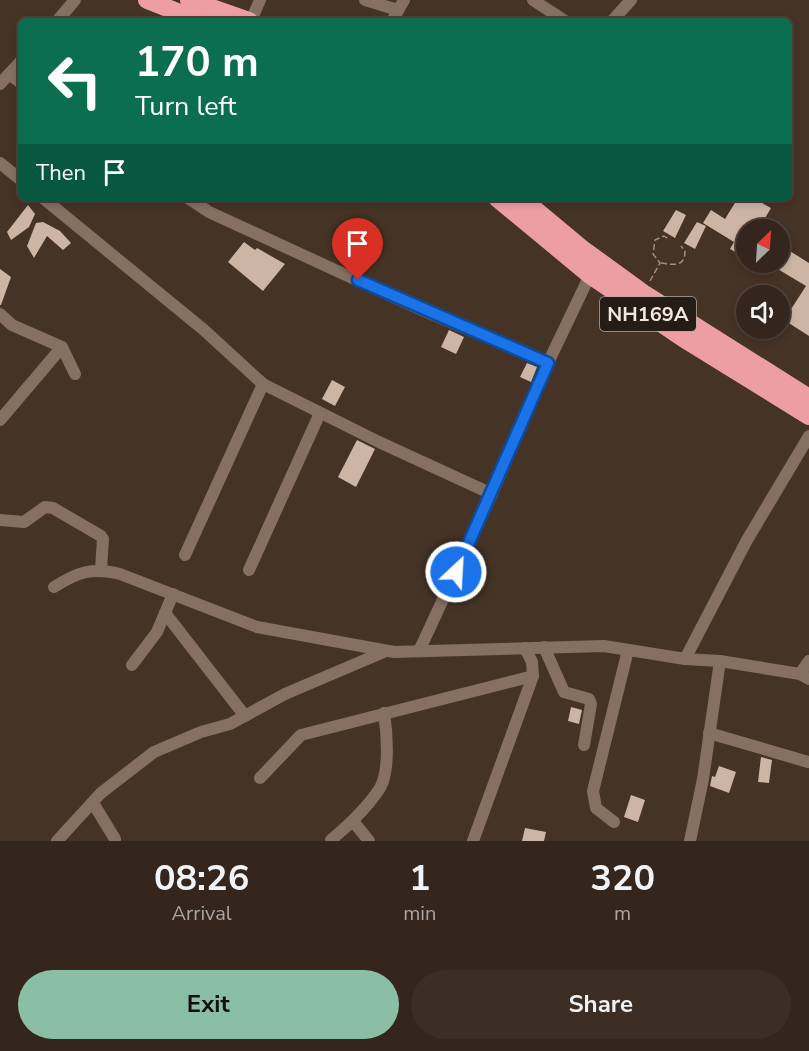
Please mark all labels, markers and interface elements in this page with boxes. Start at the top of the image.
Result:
text: 170 m [135,34,259,91]
icon: left [36,42,114,120]
text: Turn left [135,88,236,125]
icon: arrive [98,156,131,189]
text: Then [36,158,86,188]
pin [332,218,383,280]
north arrow [736,219,790,273]
map controls [736,219,790,339]
icon: arrive [341,227,374,260]
button: sound [736,285,790,339]
road number: NH169A [600,297,696,331]
position arrow [424,540,488,604]
text: 08:26 [154,854,249,903]
text: 1 [409,854,431,903]
text: 320 [590,854,655,903]
text: Arrival [172,900,232,927]
text: min [403,900,436,927]
text: m [614,900,631,927]
button: Exit [18,970,399,1039]
button: Share [411,970,791,1039]

